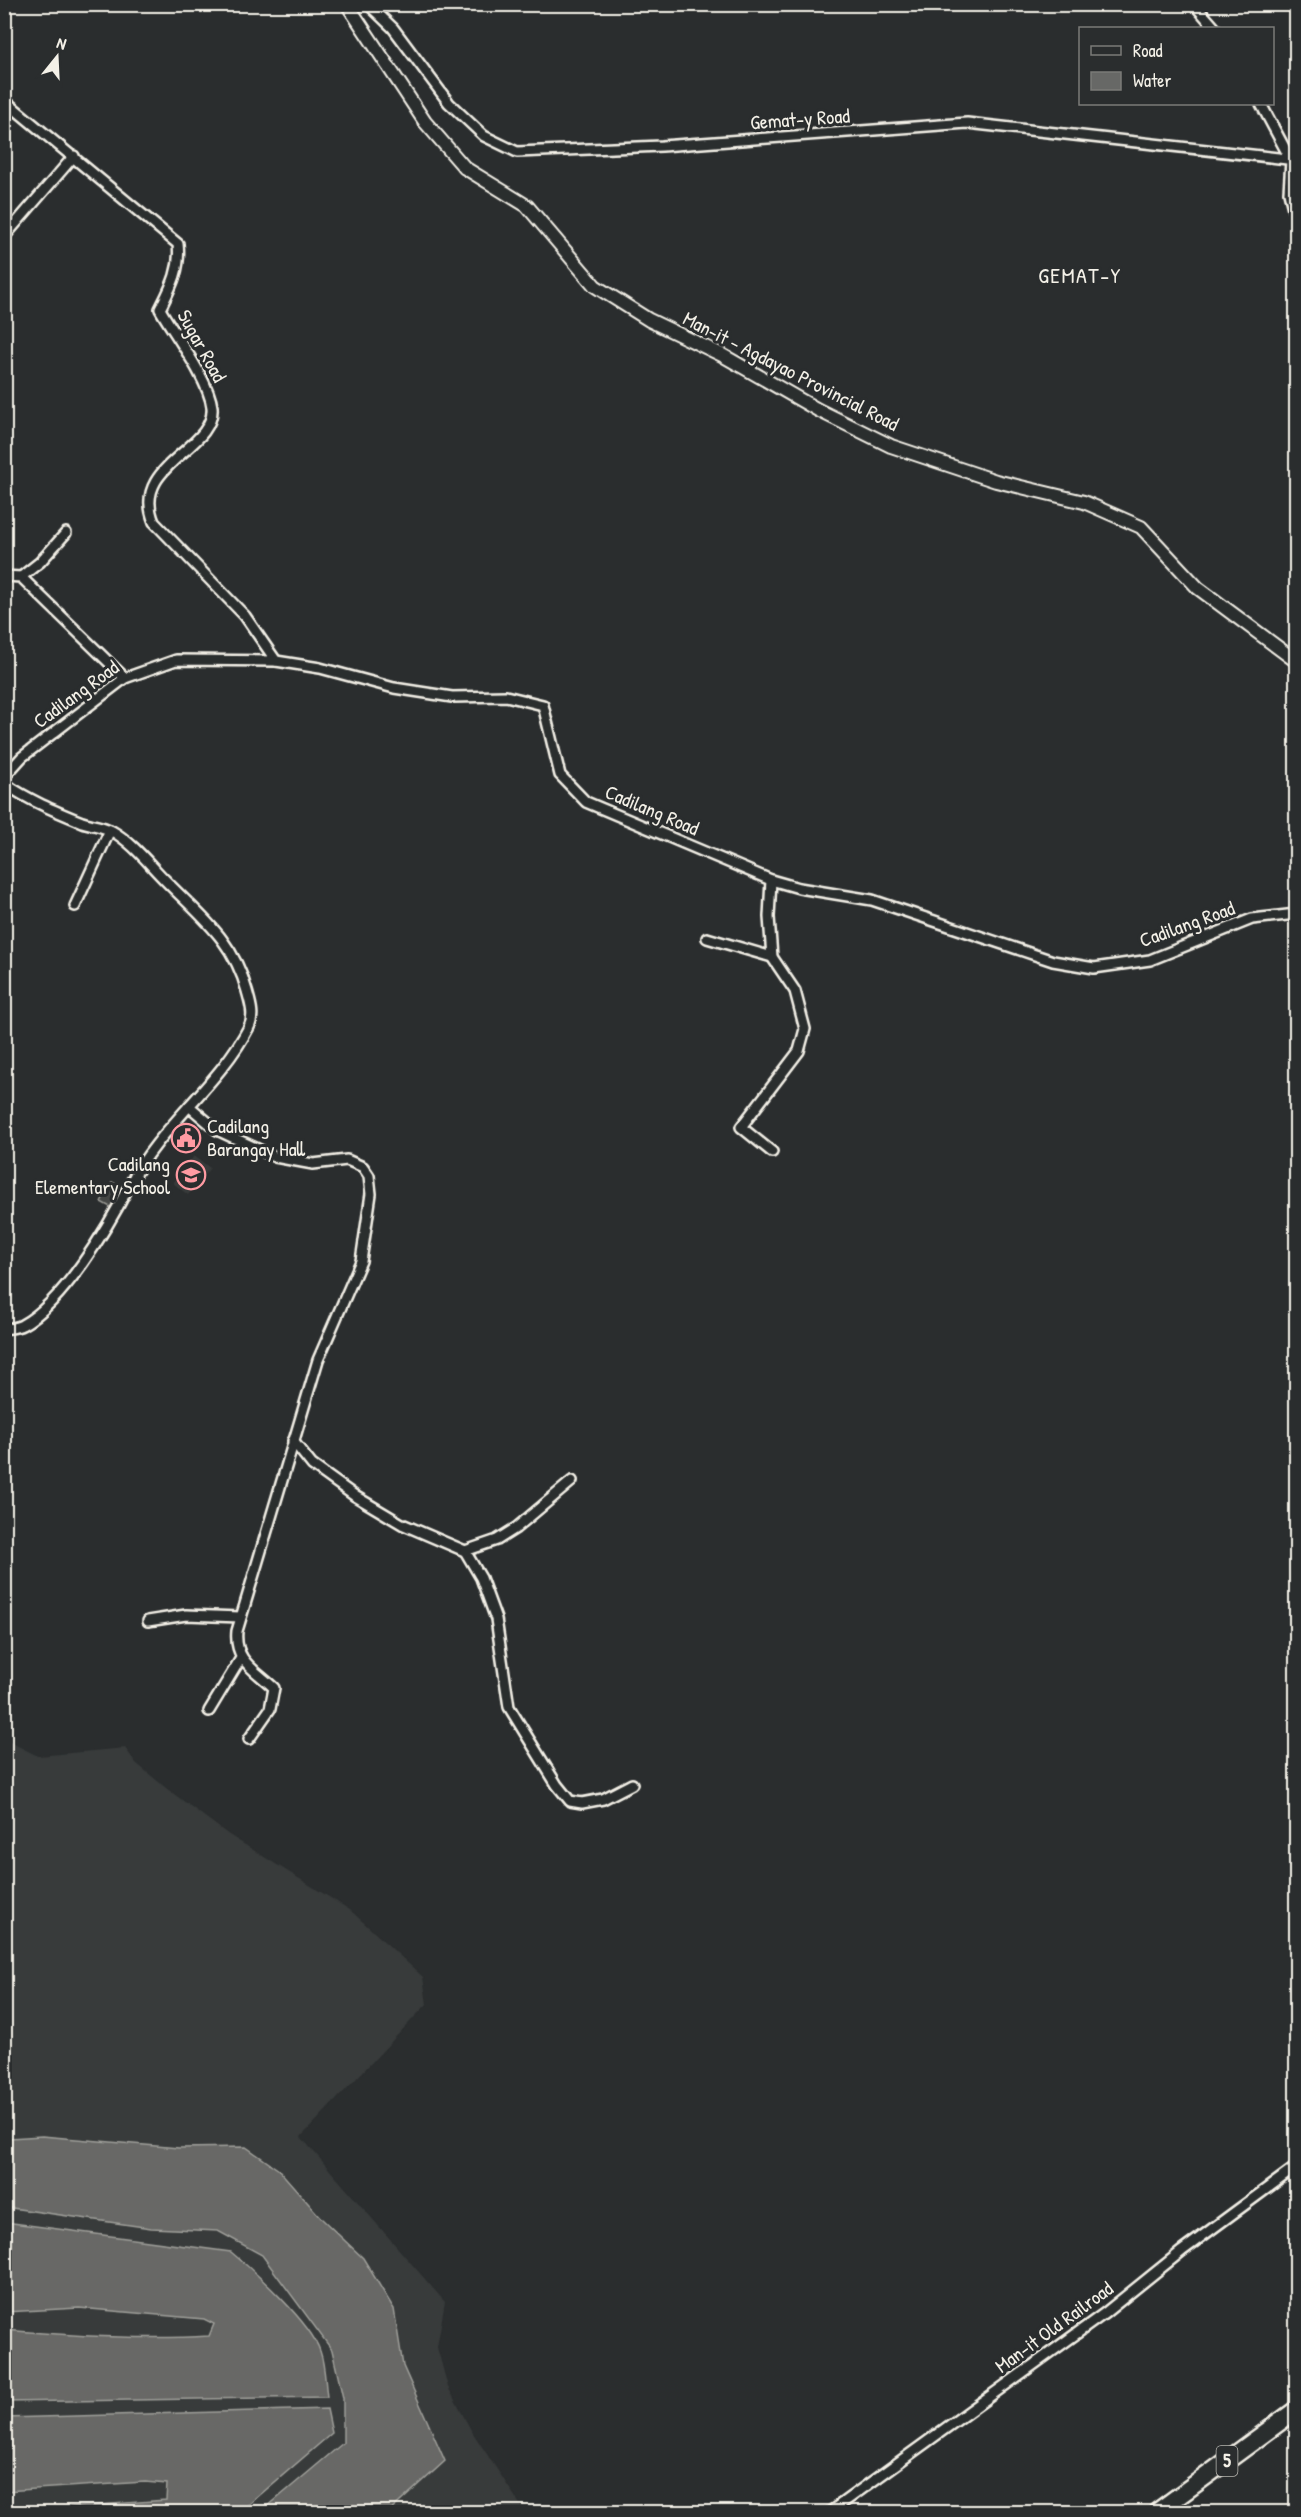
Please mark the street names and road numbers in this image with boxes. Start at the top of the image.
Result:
street label: Gemat-y Road [749,102,851,135]
street label: Man-it – Agdayao Provincial Road [679,304,904,437]
street label: Sugar Road [171,305,233,387]
street label: Cadilang Road [27,653,124,734]
street label: Cadilang Road [601,778,703,841]
street label: Cadilang Road [1135,894,1238,953]
street label: Man-it Old Railroad [989,2274,1118,2379]
road number: 5 [1216,2446,1238,2476]

